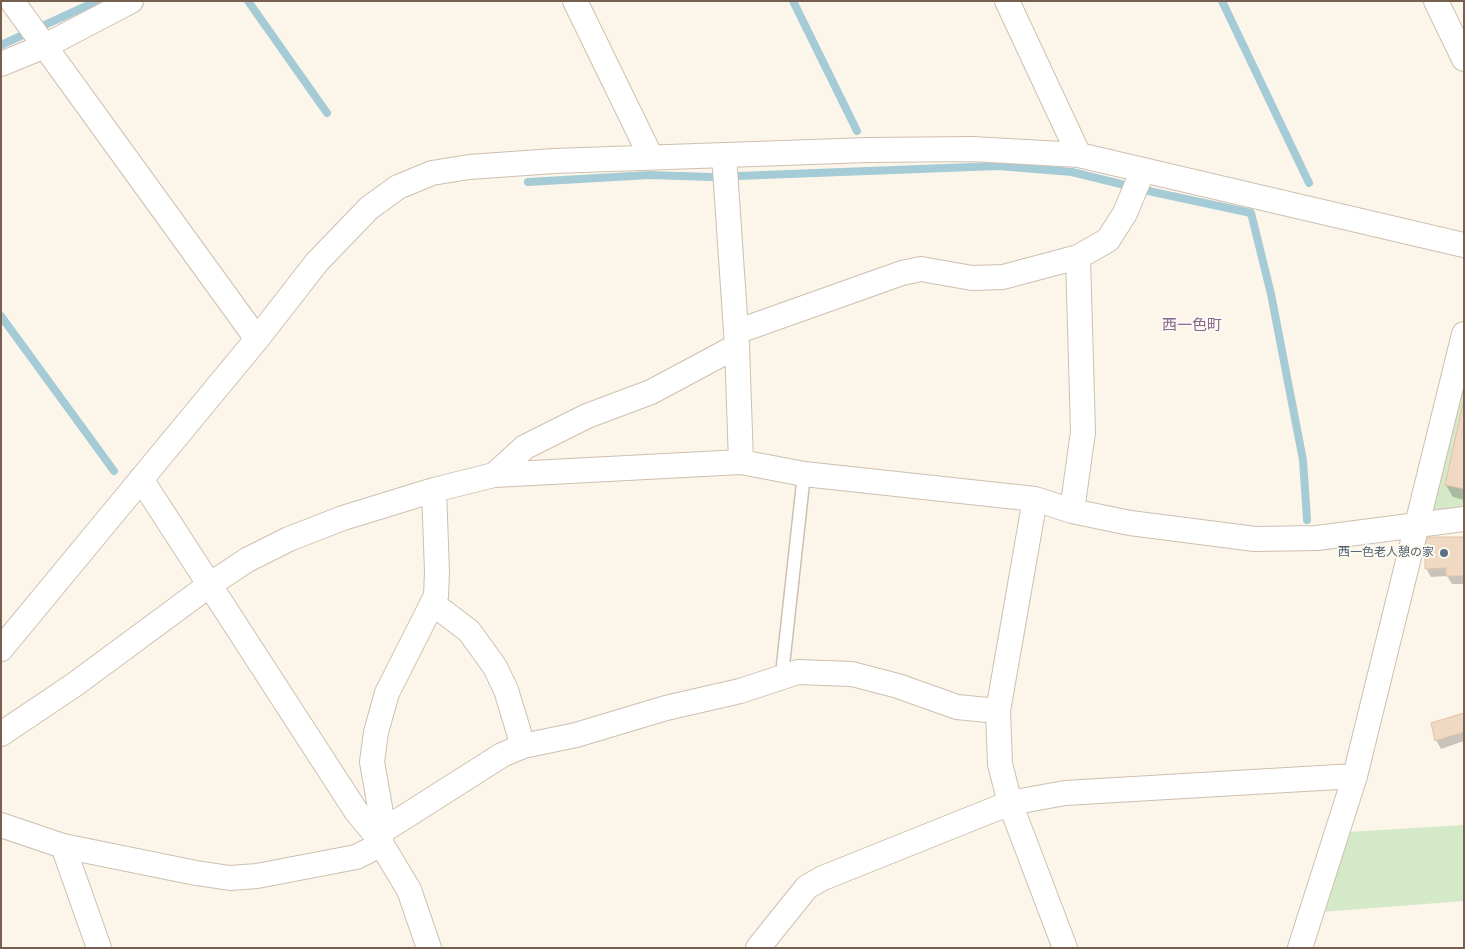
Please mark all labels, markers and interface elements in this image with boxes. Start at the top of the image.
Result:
district label: 西一色町 [1162,317,1222,335]
place label: 西一色老人憩の家 [1338,546,1434,560]
marker: 西一色老人憩の家 [1438,547,1450,559]

